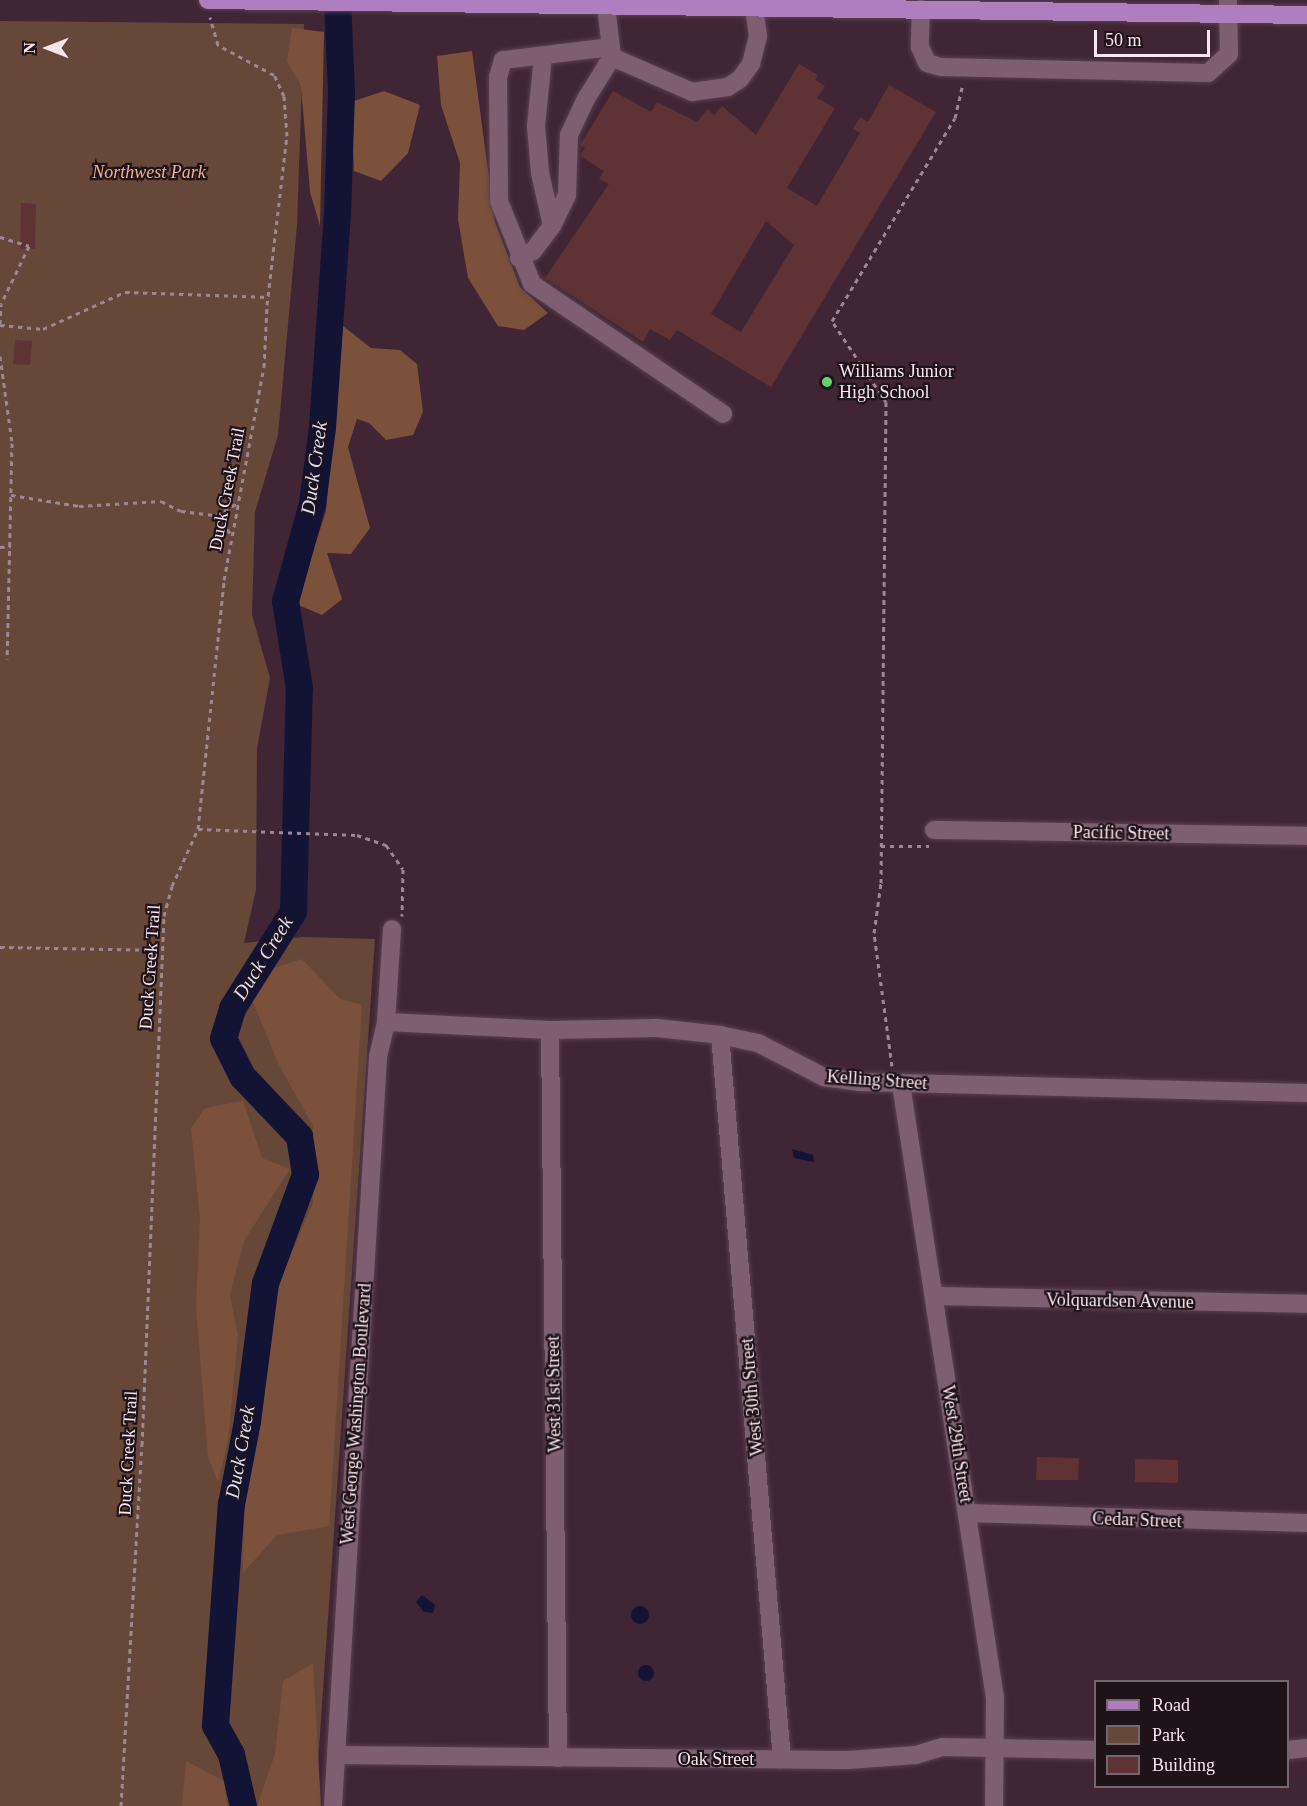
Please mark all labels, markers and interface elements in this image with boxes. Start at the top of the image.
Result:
north arrow [18,18,78,78]
scale bar [1097,18,1212,56]
text: 50 m [1105,30,1142,50]
text: N [21,42,38,54]
park label: Northwest Park [92,161,206,183]
place label: Williams Junior High School [839,361,954,404]
marker: Williams Junior High School [820,375,834,389]
water label: Duck Creek [296,420,332,516]
street label: Duck Creek Trail [204,425,250,553]
street label: Pacific Street [1073,821,1169,845]
street label: Duck Creek Trail [135,904,165,1030]
water label: Duck Creek [228,912,298,1004]
street label: Kelling Street [826,1066,928,1094]
street label: West George Washington Boulevard [336,1282,376,1546]
street label: Volquardsen Avenue [1045,1289,1195,1313]
street label: West 31st Street [542,1336,566,1452]
street label: West 30th Street [736,1337,768,1457]
street label: West 29th Street [937,1384,977,1504]
street label: Duck Creek Trail [114,1390,142,1516]
water label: Duck Creek [220,1404,260,1500]
street label: Cedar Street [1092,1508,1182,1532]
legend [1094,1680,1289,1788]
text: Road [1152,1695,1190,1715]
text: Park [1152,1725,1185,1745]
street label: Oak Street [678,1748,754,1770]
text: Building [1152,1755,1215,1775]

